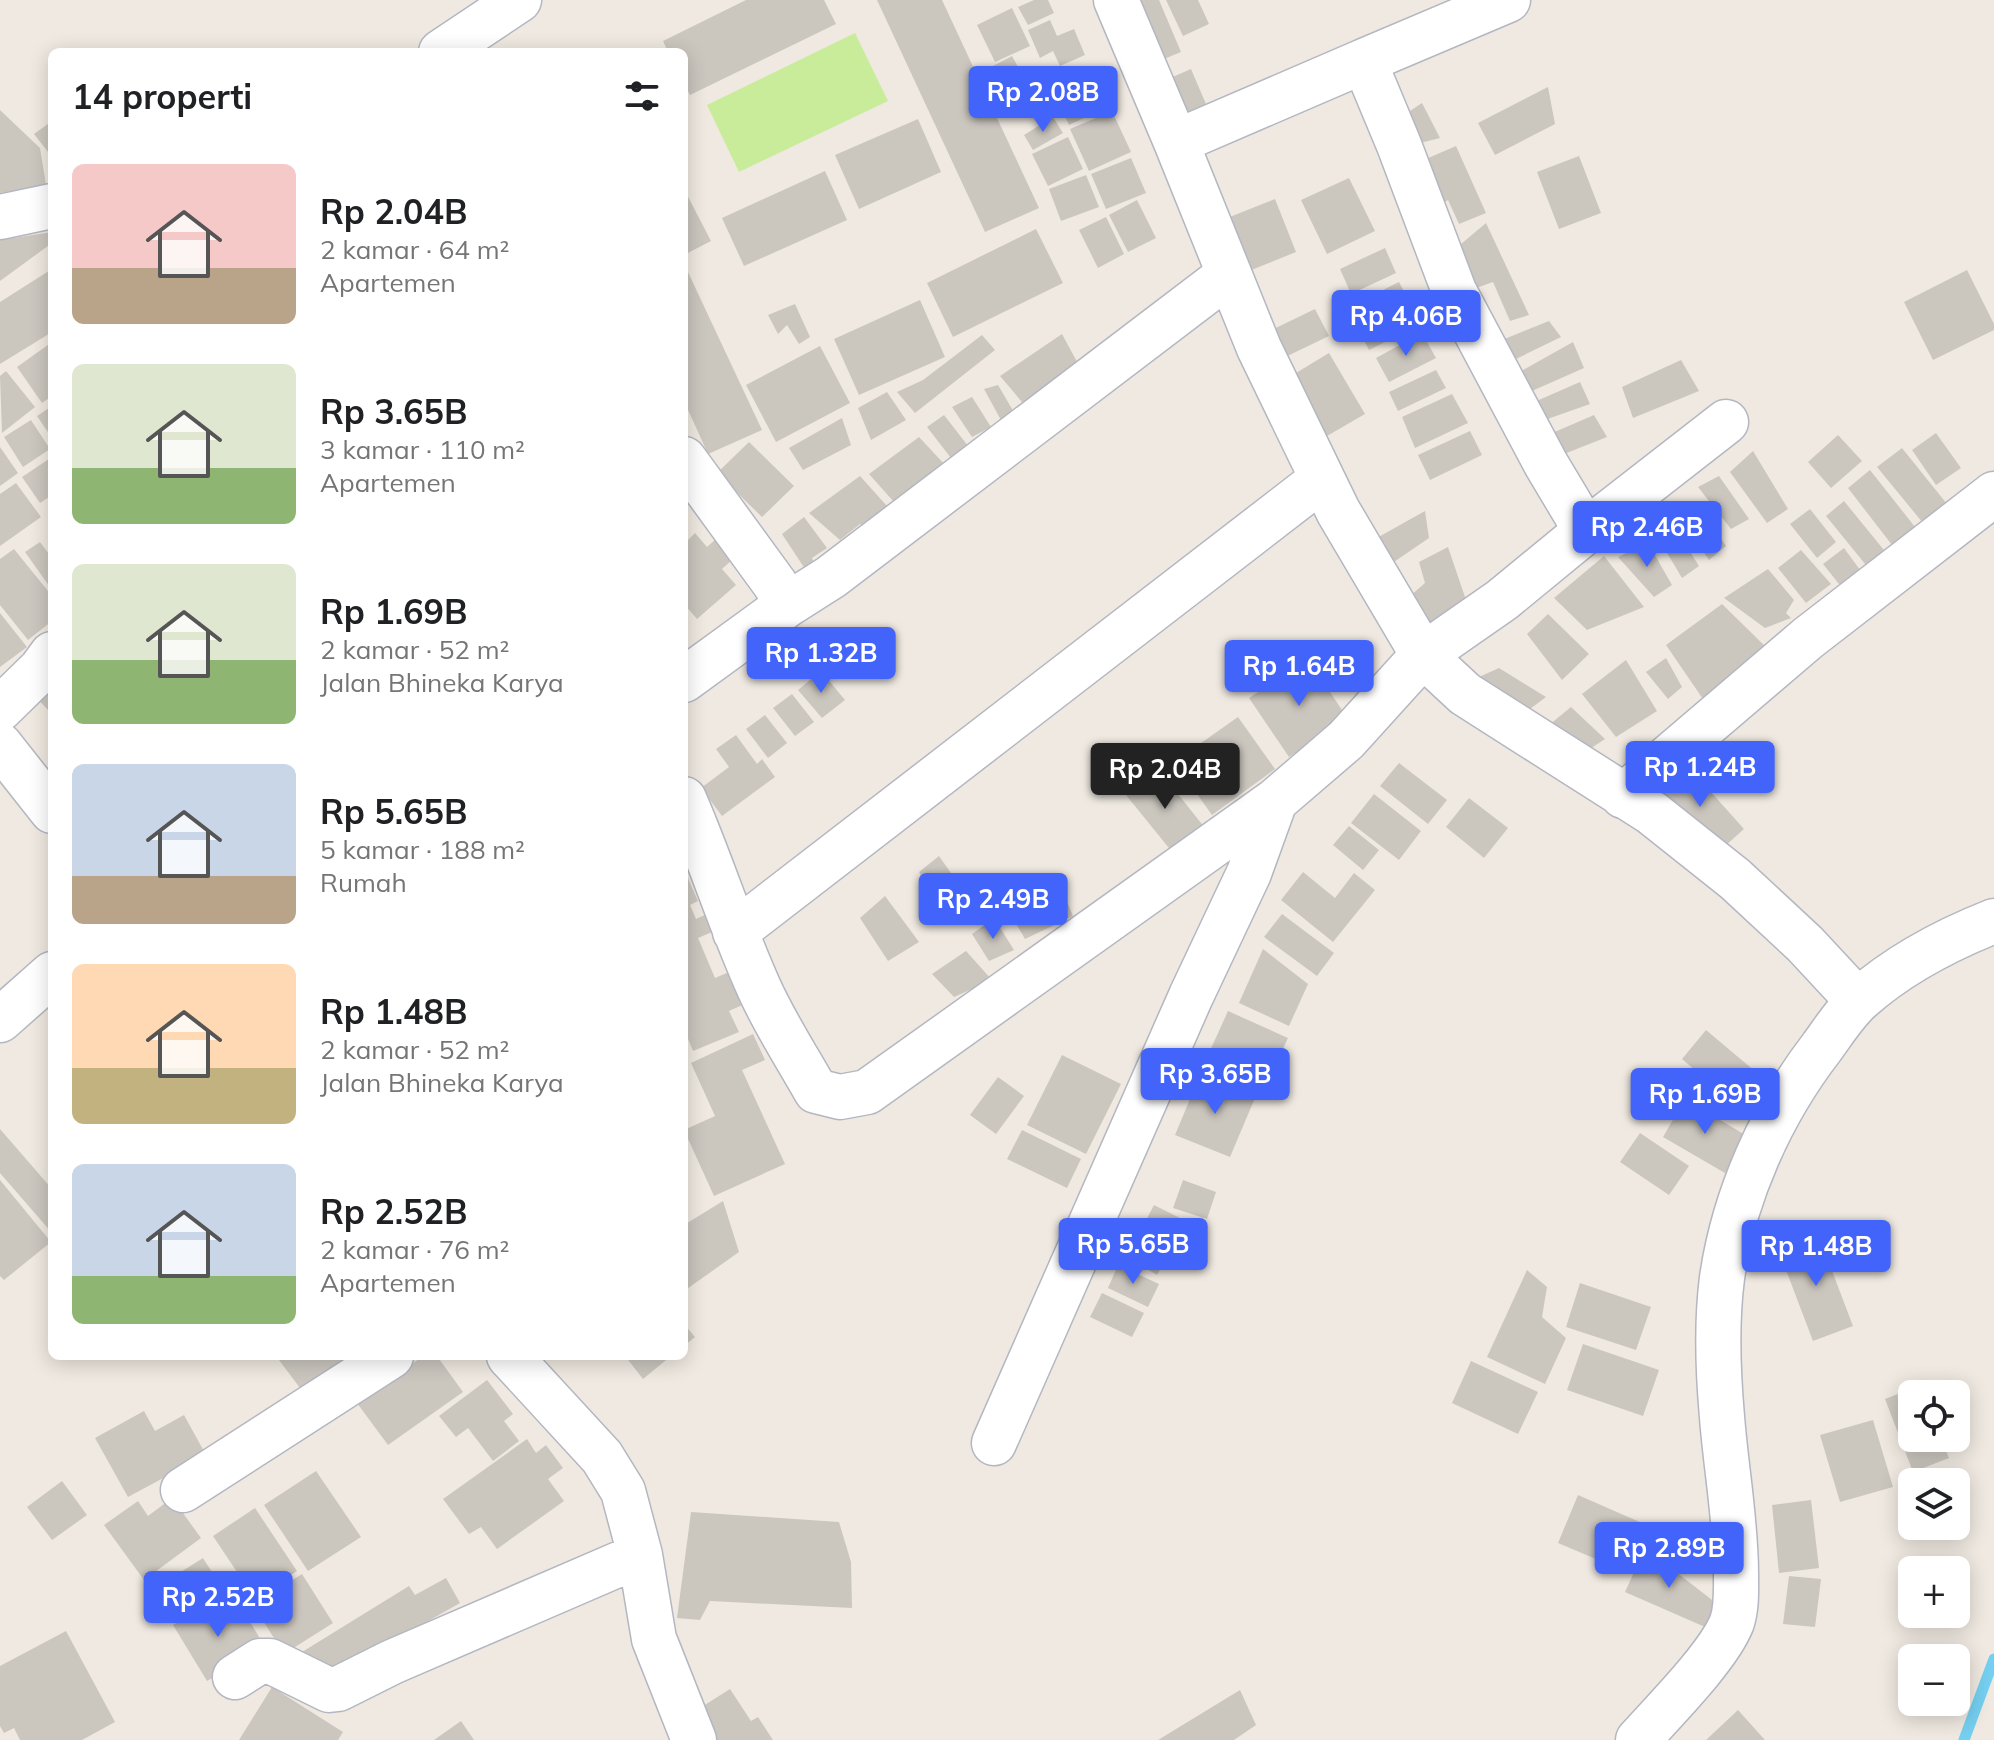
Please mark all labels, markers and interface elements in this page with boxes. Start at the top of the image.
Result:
pin: Rp 2.08B [960,66,1126,134]
icon: filters [620,74,664,118]
text: 14 properti [72,75,252,118]
text: Rp 2.08B [987,75,1099,108]
text: Rp 2.04B [320,190,467,233]
icon: home [136,196,232,292]
text: 2 kamar · 64 m² [320,233,509,266]
text: Apartemen [320,266,456,299]
pin: Rp 4.06B [1323,290,1489,358]
text: Rp 4.06B [1350,299,1462,332]
text: Rp 3.65B [320,390,467,433]
icon: home [136,396,232,492]
text: 3 kamar · 110 m² [320,433,525,466]
text: Apartemen [320,466,456,499]
pin: Rp 2.46B [1564,501,1730,569]
text: Rp 2.46B [1591,510,1703,543]
text: Rp 1.69B [320,590,467,633]
icon: home [136,596,232,692]
pin: Rp 1.32B [738,627,904,695]
text: 2 kamar · 52 m² [320,633,509,666]
text: Rp 1.32B [765,636,877,669]
pin: Rp 1.64B [1216,640,1382,708]
text: Rp 1.64B [1243,649,1355,682]
text: Jalan Bhineka Karya [320,666,564,699]
pin: Rp 1.24B [1617,741,1783,809]
pin: Rp 2.04B [1082,743,1248,811]
text: Rp 1.24B [1644,750,1756,783]
text: Rp 2.04B [1109,752,1221,785]
text: Rp 5.65B [320,790,467,833]
icon: home [136,796,232,892]
text: 5 kamar · 188 m² [320,833,525,866]
text: Rumah [320,866,407,899]
pin: Rp 2.49B [910,873,1076,941]
text: Rp 2.49B [937,882,1049,915]
text: Rp 1.48B [320,990,467,1033]
icon: home [136,996,232,1092]
text: 2 kamar · 52 m² [320,1033,509,1066]
pin: Rp 3.65B [1132,1048,1298,1116]
text: Rp 3.65B [1159,1057,1271,1090]
text: Jalan Bhineka Karya [320,1066,564,1099]
pin: Rp 1.69B [1622,1068,1788,1136]
text: Rp 1.69B [1649,1077,1761,1110]
text: Rp 2.52B [320,1190,467,1233]
icon: home [136,1196,232,1292]
pin: Rp 5.65B [1050,1218,1216,1286]
pin: Rp 1.48B [1733,1220,1899,1288]
text: Rp 5.65B [1077,1227,1189,1260]
text: Rp 1.48B [1760,1229,1872,1262]
text: 2 kamar · 76 m² [320,1233,509,1266]
text: Apartemen [320,1266,456,1299]
map controls [1898,1380,1970,1716]
button: locate [1898,1380,1970,1452]
button: layers [1898,1468,1970,1540]
pin: Rp 2.89B [1586,1522,1752,1590]
text: Rp 2.89B [1613,1531,1725,1564]
button: + [1898,1556,1970,1628]
pin: Rp 2.52B [135,1571,301,1639]
text: Rp 2.52B [162,1580,274,1613]
button: − [1898,1644,1970,1716]

